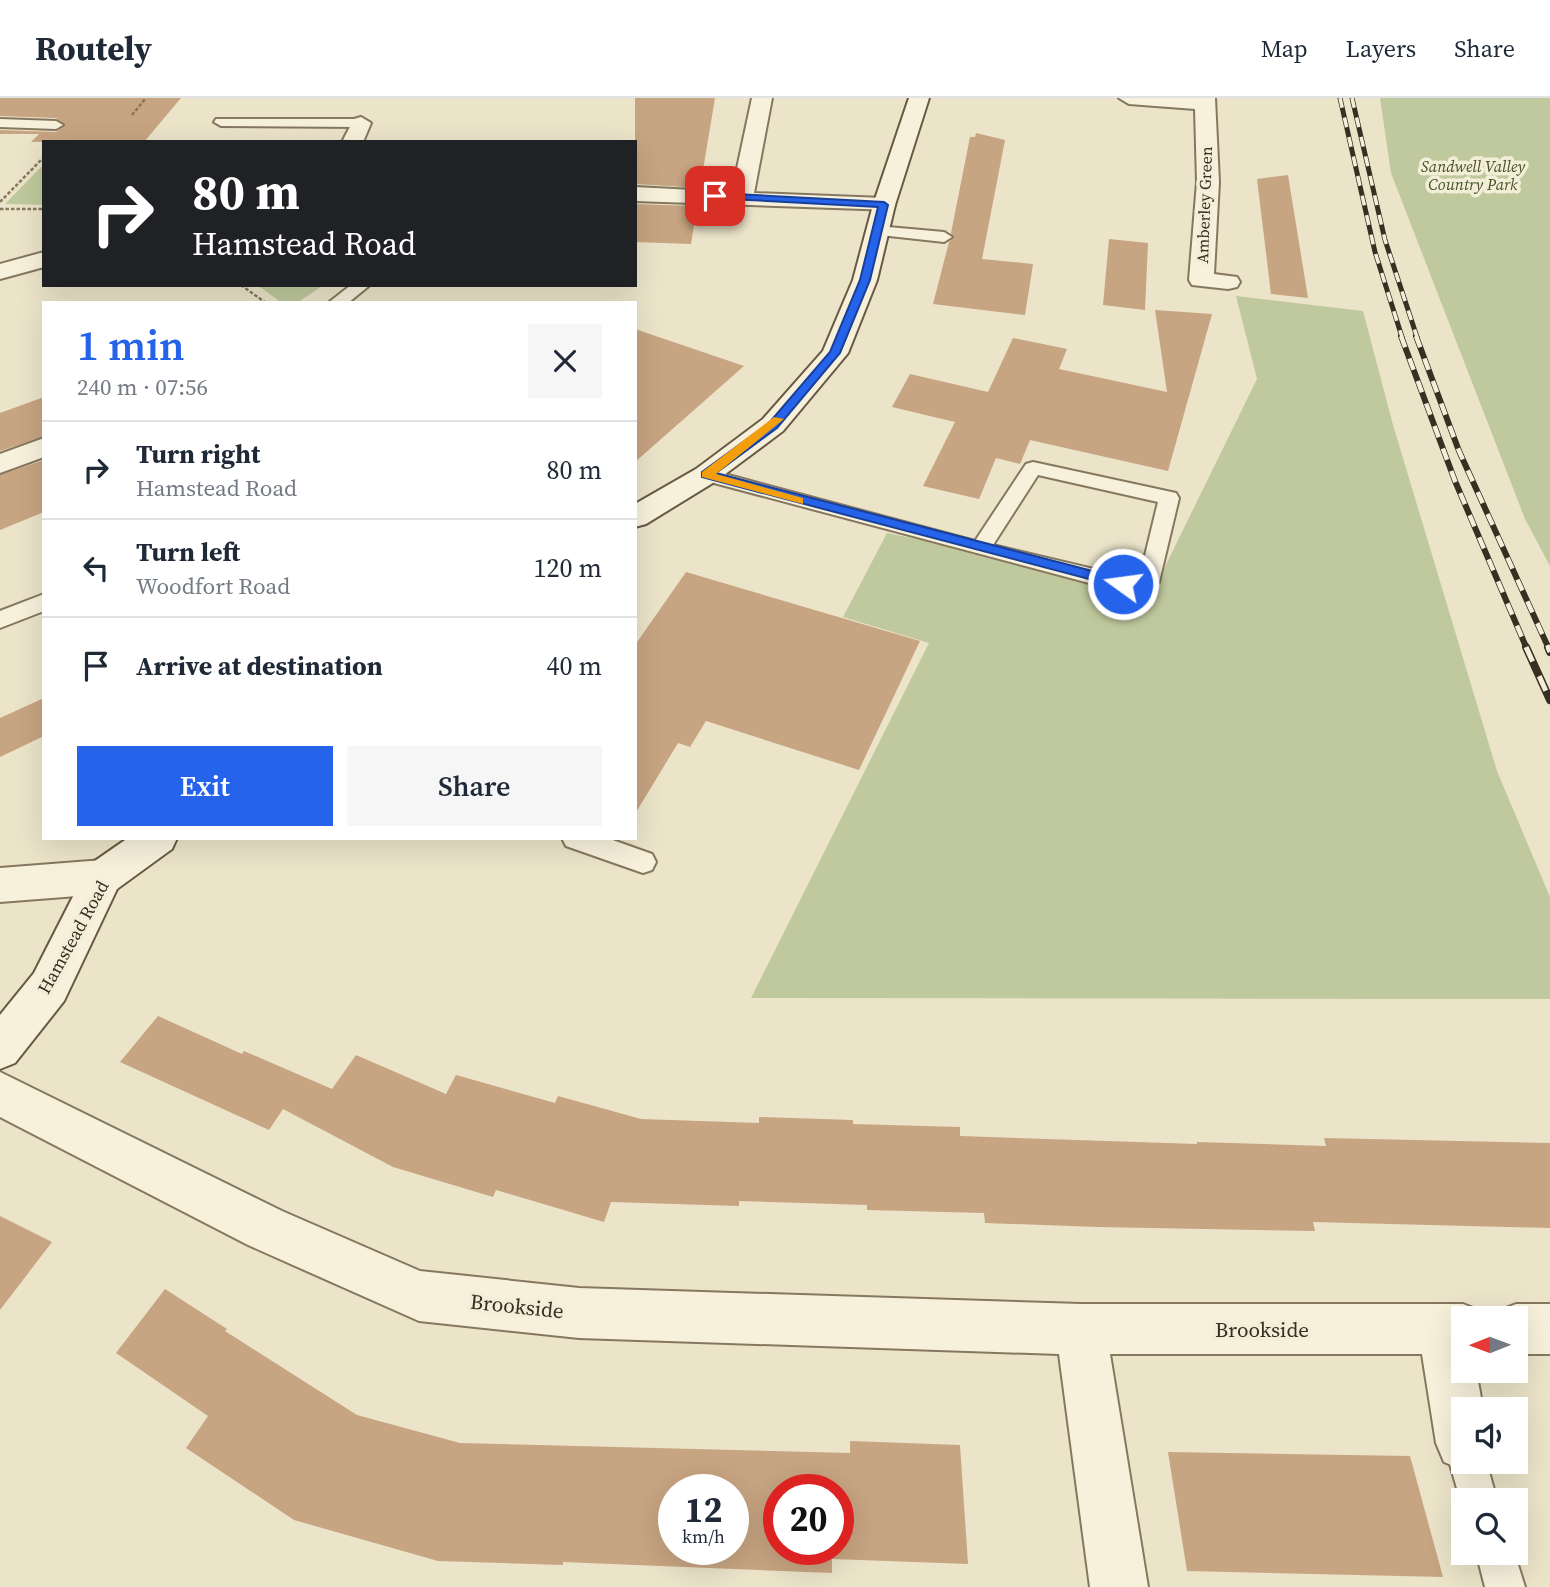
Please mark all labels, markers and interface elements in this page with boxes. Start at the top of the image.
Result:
text: Routely [35,26,152,71]
text: Map [1261,32,1308,65]
text: Layers [1346,32,1416,65]
text: Share [1454,32,1515,65]
street label: Amberley Green [1191,146,1217,264]
park label: Sandwell Valley Country Park [1421,155,1525,195]
text: 80 m [192,158,300,225]
pin [685,166,745,226]
icon: right [77,168,168,259]
icon: arrive [696,177,734,215]
text: Hamstead Road [192,222,416,266]
text: 1 min [77,316,185,374]
button: close [528,324,602,398]
text: 240 m · 07:56 [77,371,208,403]
text: Turn right [136,436,260,472]
icon: right [77,451,115,489]
text: 80 m [547,452,602,488]
text: Hamstead Road [136,472,297,504]
text: Turn left [136,534,240,570]
position arrow [1086,547,1160,621]
icon: left [77,549,115,587]
text: 120 m [534,550,602,586]
text: Woodfort Road [136,570,290,602]
icon: arrive [77,647,115,685]
text: Arrive at destination [136,648,383,684]
text: 40 m [547,648,602,684]
button: Exit [77,746,333,826]
button: Share [347,746,602,826]
street label: Hamstead Road [31,876,115,998]
street label: Brookside [469,1287,565,1325]
north arrow [1451,1306,1528,1382]
map controls [1451,1306,1528,1565]
street label: Brookside [1215,1315,1309,1344]
button: sound [1451,1397,1528,1474]
speed limit sign: 20 [763,1474,854,1565]
text: 12 [685,1486,722,1534]
button: search [1451,1488,1528,1565]
text: km/h [682,1524,725,1549]

